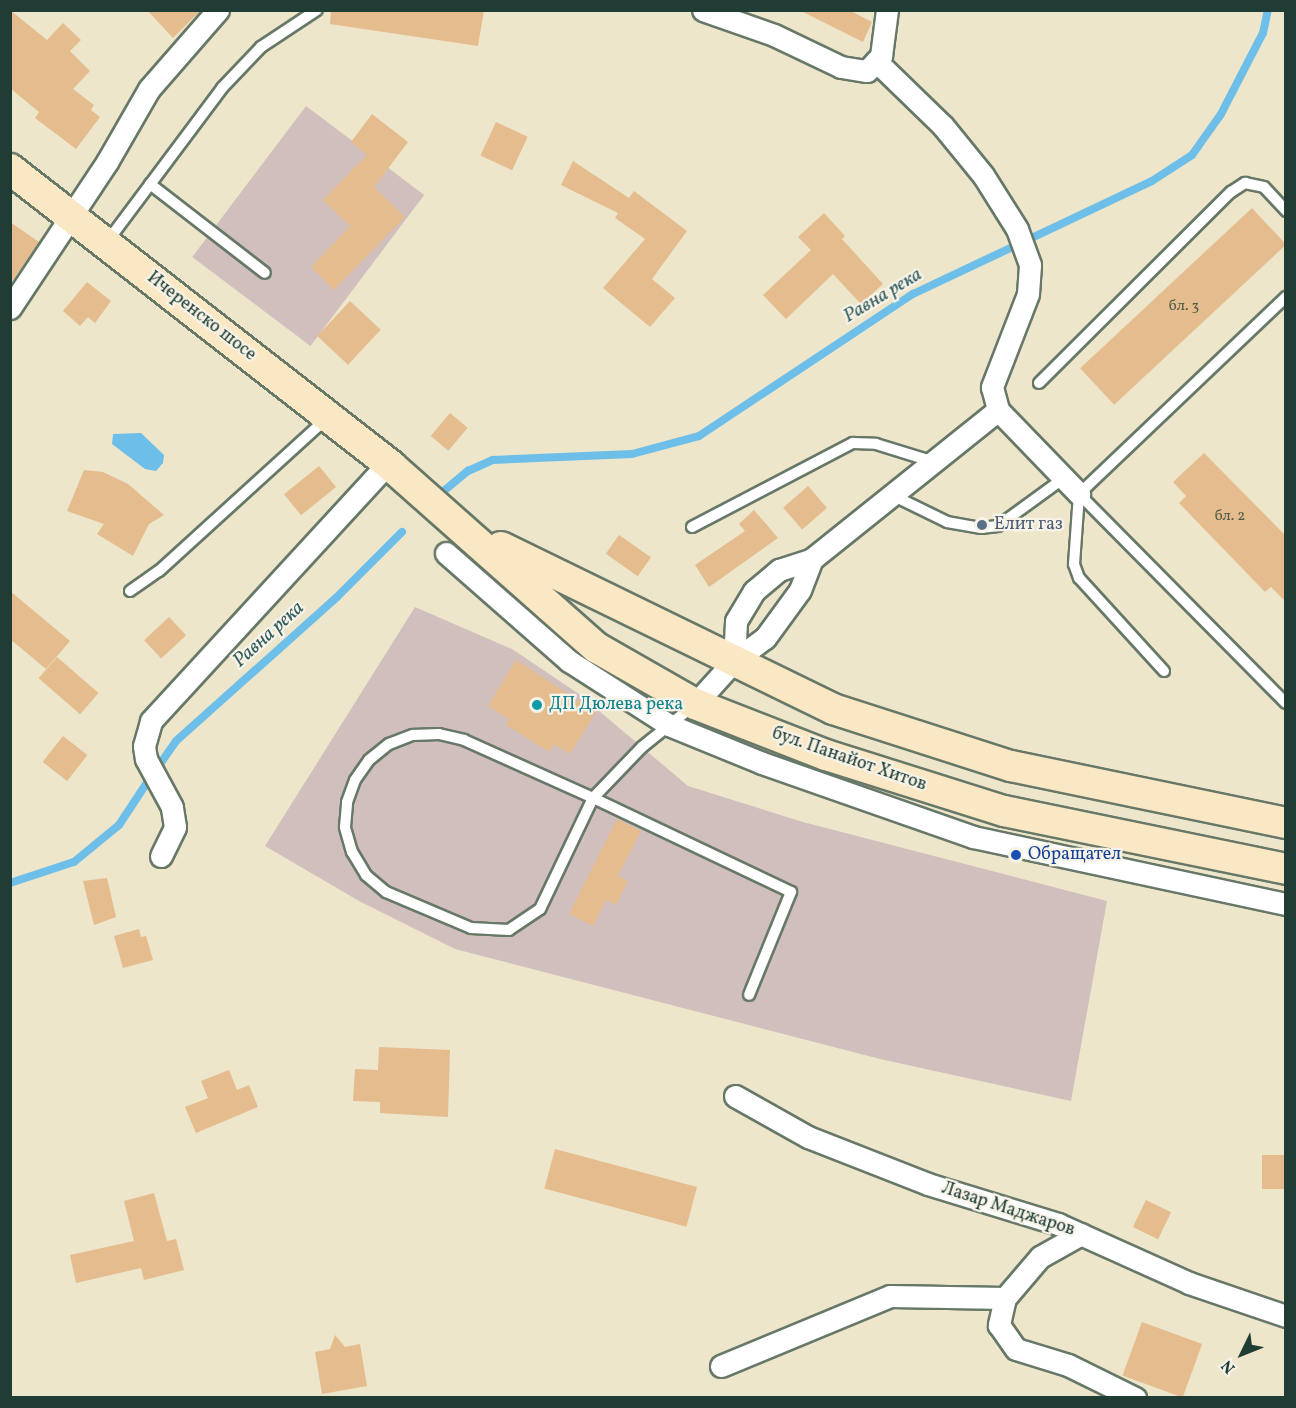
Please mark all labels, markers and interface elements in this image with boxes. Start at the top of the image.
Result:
water label: Равна река [839,263,927,329]
street label: Ичеренско шосе [142,268,260,366]
house number: бл. 3 [1169,298,1199,316]
house number: бл. 2 [1215,508,1245,526]
place label: Елит газ [994,514,1063,536]
marker: Елит газ [975,518,989,532]
water label: Равна река [228,597,310,673]
place label: ДП Дюлева река [549,694,683,716]
marker: ДП Дюлева река [530,698,544,712]
street label: бул. Панайот Хитов [769,723,929,797]
place label: Обращател [1028,844,1121,866]
marker: Обращател [1009,848,1023,862]
street label: Лазар Маджаров [939,1178,1077,1242]
north arrow [1212,1324,1272,1384]
text: N [1217,1355,1241,1378]

